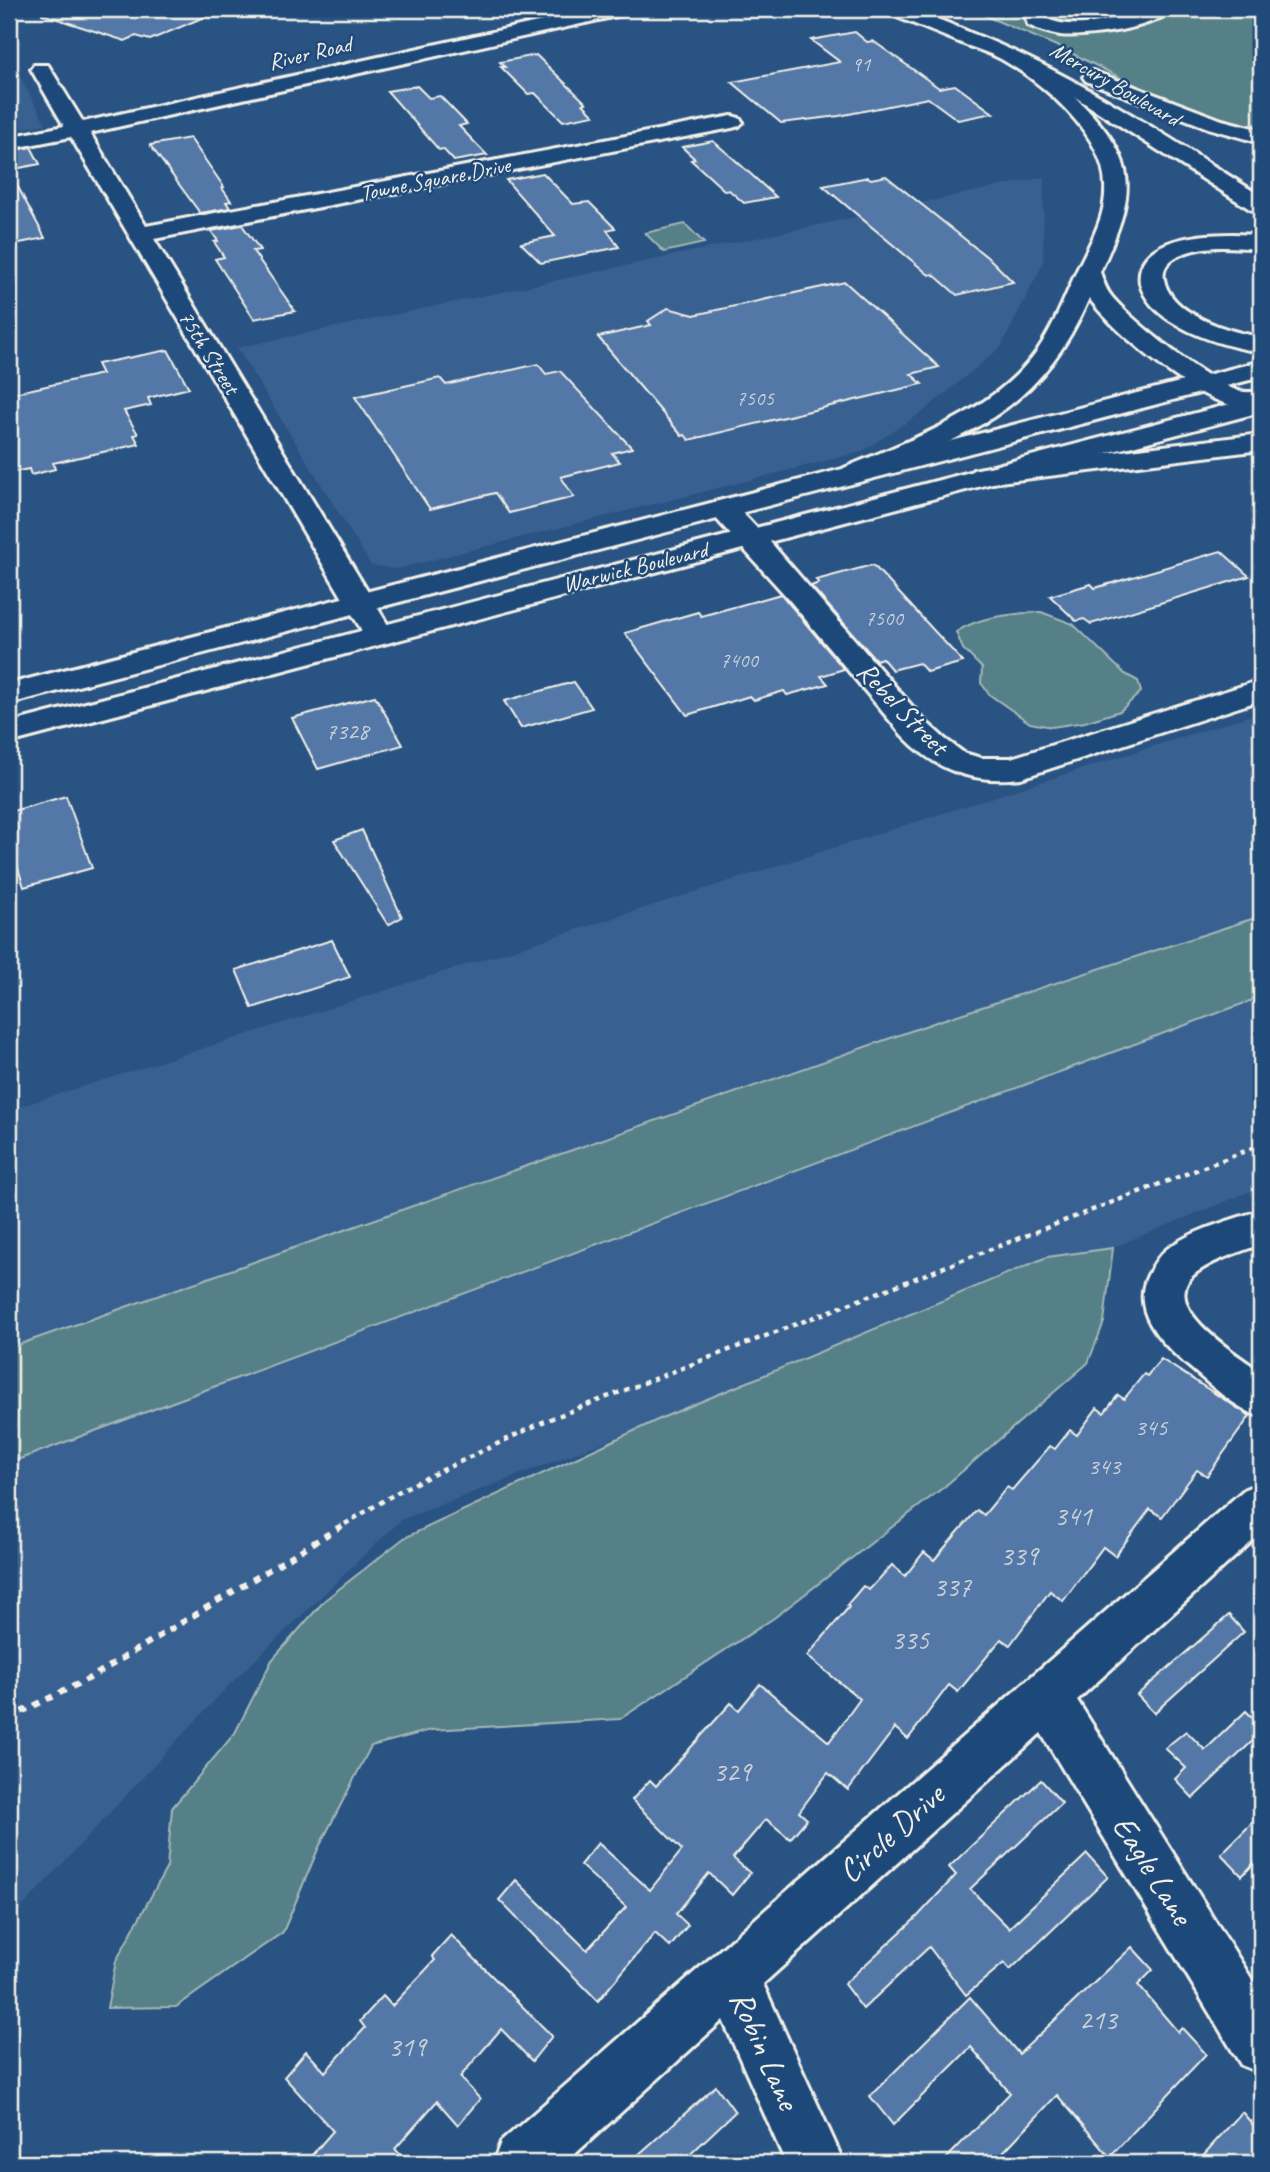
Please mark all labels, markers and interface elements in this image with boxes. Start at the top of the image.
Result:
street label: River Road [266,29,357,77]
street label: Mercury Boulevard [1045,35,1188,135]
house number: 91 [852,51,872,77]
street label: Towne Square Drive [357,150,514,208]
street label: 75th Street [172,304,247,402]
house number: 7505 [736,385,775,411]
street label: Warwick Boulevard [560,534,714,599]
house number: 7500 [865,605,904,631]
house number: 7400 [720,647,759,673]
street label: Rebel Street [850,654,958,764]
house number: 7328 [325,716,371,746]
house number: 345 [1135,1412,1168,1442]
house number: 343 [1088,1451,1122,1481]
house number: 341 [1054,1498,1093,1533]
house number: 339 [1000,1538,1040,1573]
house number: 337 [933,1569,972,1604]
house number: 335 [891,1622,930,1657]
house number: 329 [713,1754,753,1789]
street label: Circle Drive [829,1773,955,1892]
street label: Eagle Lane [1103,1808,1204,1934]
street label: Robin Lane [720,1984,811,2118]
house number: 213 [1079,2002,1119,2037]
house number: 319 [388,2029,428,2064]

